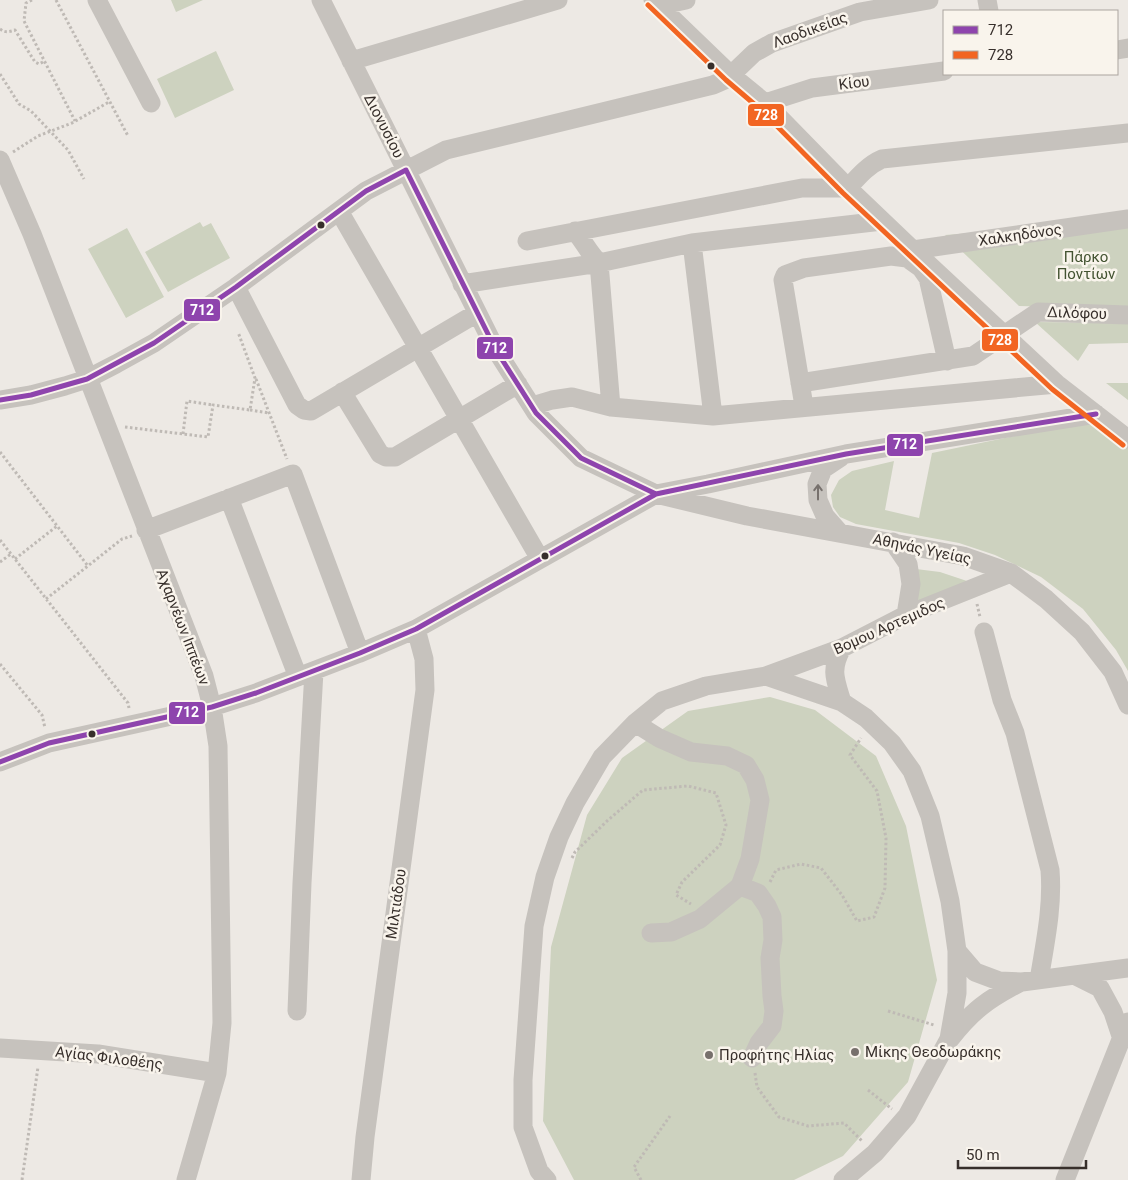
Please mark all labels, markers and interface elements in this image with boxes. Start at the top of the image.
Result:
street label: Λαοδικείας [770,8,850,52]
legend [943,10,1118,75]
text: 712 [988,21,1013,39]
text: 728 [988,46,1013,64]
unlabelled marker [706,61,716,71]
street label: Κίου [838,72,870,94]
street label: Διονυσίου [360,91,408,161]
line badge: 728 [747,103,785,127]
text: 728 [754,107,778,123]
unlabelled marker [316,220,326,230]
street label: Χαλκηδόνος [977,220,1063,250]
park label: Πάρκο Ποντίων [1057,248,1115,283]
line badge: 712 [183,298,221,322]
text: 712 [190,302,214,318]
street label: Διλόφου [1047,303,1107,323]
line badge: 728 [981,328,1019,352]
text: 728 [988,332,1012,348]
line badge: 712 [476,336,514,360]
text: 712 [483,340,507,356]
line badge: 712 [886,433,924,457]
text: 712 [893,436,917,452]
one-way arrow [813,484,823,500]
street label: Αθηνάς Υγείας [871,530,973,568]
unlabelled marker [540,551,550,561]
street label: Αχαρνέων Ιππέων [153,566,213,688]
street label: Βομου Αρτεμιδος [831,593,947,659]
line badge: 712 [168,701,206,725]
text: 712 [175,704,199,720]
unlabelled marker [87,729,97,739]
street label: Μιλτιάδου [382,868,410,940]
street label: Αγίας Φιλοθέης [54,1042,164,1074]
place label: Μίκης Θεοδωράκης [865,1043,1001,1061]
place label: Προφήτης Ηλίας [719,1046,834,1064]
marker: Μίκης Θεοδωράκης [849,1046,861,1058]
marker: Προφήτης Ηλίας [703,1049,715,1061]
scale bar [958,1138,1086,1170]
text: 50 m [966,1146,1000,1164]

